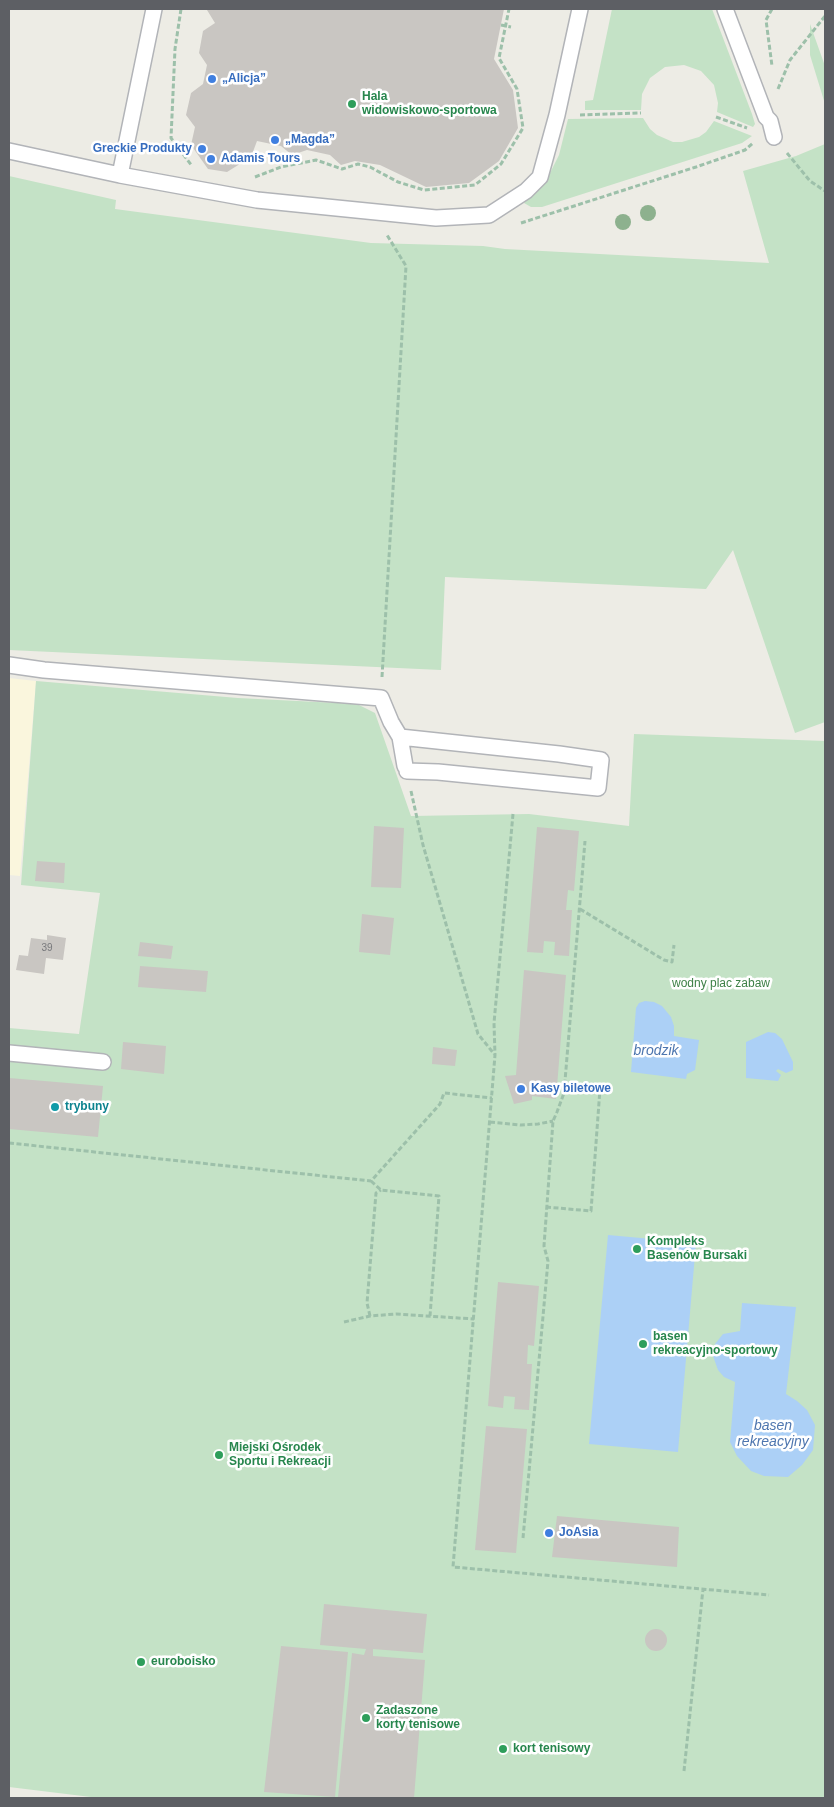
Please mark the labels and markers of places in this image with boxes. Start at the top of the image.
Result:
place label: „Alicja” [222,72,266,86]
marker: „Alicja” [206,73,218,85]
place label: Hala widowiskowo-sportowa [362,90,497,118]
marker: Hala widowiskowo-sportowa [346,98,358,110]
place label: „Magda” [285,133,335,147]
marker: „Magda” [269,134,281,146]
place label: Greckie Produkty [93,142,192,156]
marker: Greckie Produkty [196,143,208,155]
place label: Adamis Tours [221,152,300,166]
marker: Adamis Tours [205,153,217,165]
place label: Kasy biletowe [531,1082,611,1096]
marker: Kasy biletowe [515,1083,527,1095]
place label: trybuny [65,1100,109,1114]
marker: trybuny [49,1101,61,1113]
place label: Kompleks Basenów Bursaki [647,1235,747,1263]
marker: Kompleks Basenów Bursaki [631,1243,643,1255]
place label: basen rekreacyjno-sportowy [653,1330,778,1358]
marker: basen rekreacyjno-sportowy [637,1338,649,1350]
place label: Miejski Ośrodek Sportu i Rekreacji [229,1441,331,1469]
marker: Miejski Ośrodek Sportu i Rekreacji [213,1449,225,1461]
place label: JoAsia [559,1526,598,1540]
marker: JoAsia [543,1527,555,1539]
place label: euroboisko [151,1655,216,1669]
marker: euroboisko [135,1656,147,1668]
place label: Zadaszone korty tenisowe [376,1704,460,1732]
marker: Zadaszone korty tenisowe [360,1712,372,1724]
place label: kort tenisowy [513,1742,590,1756]
marker: kort tenisowy [497,1743,509,1755]

